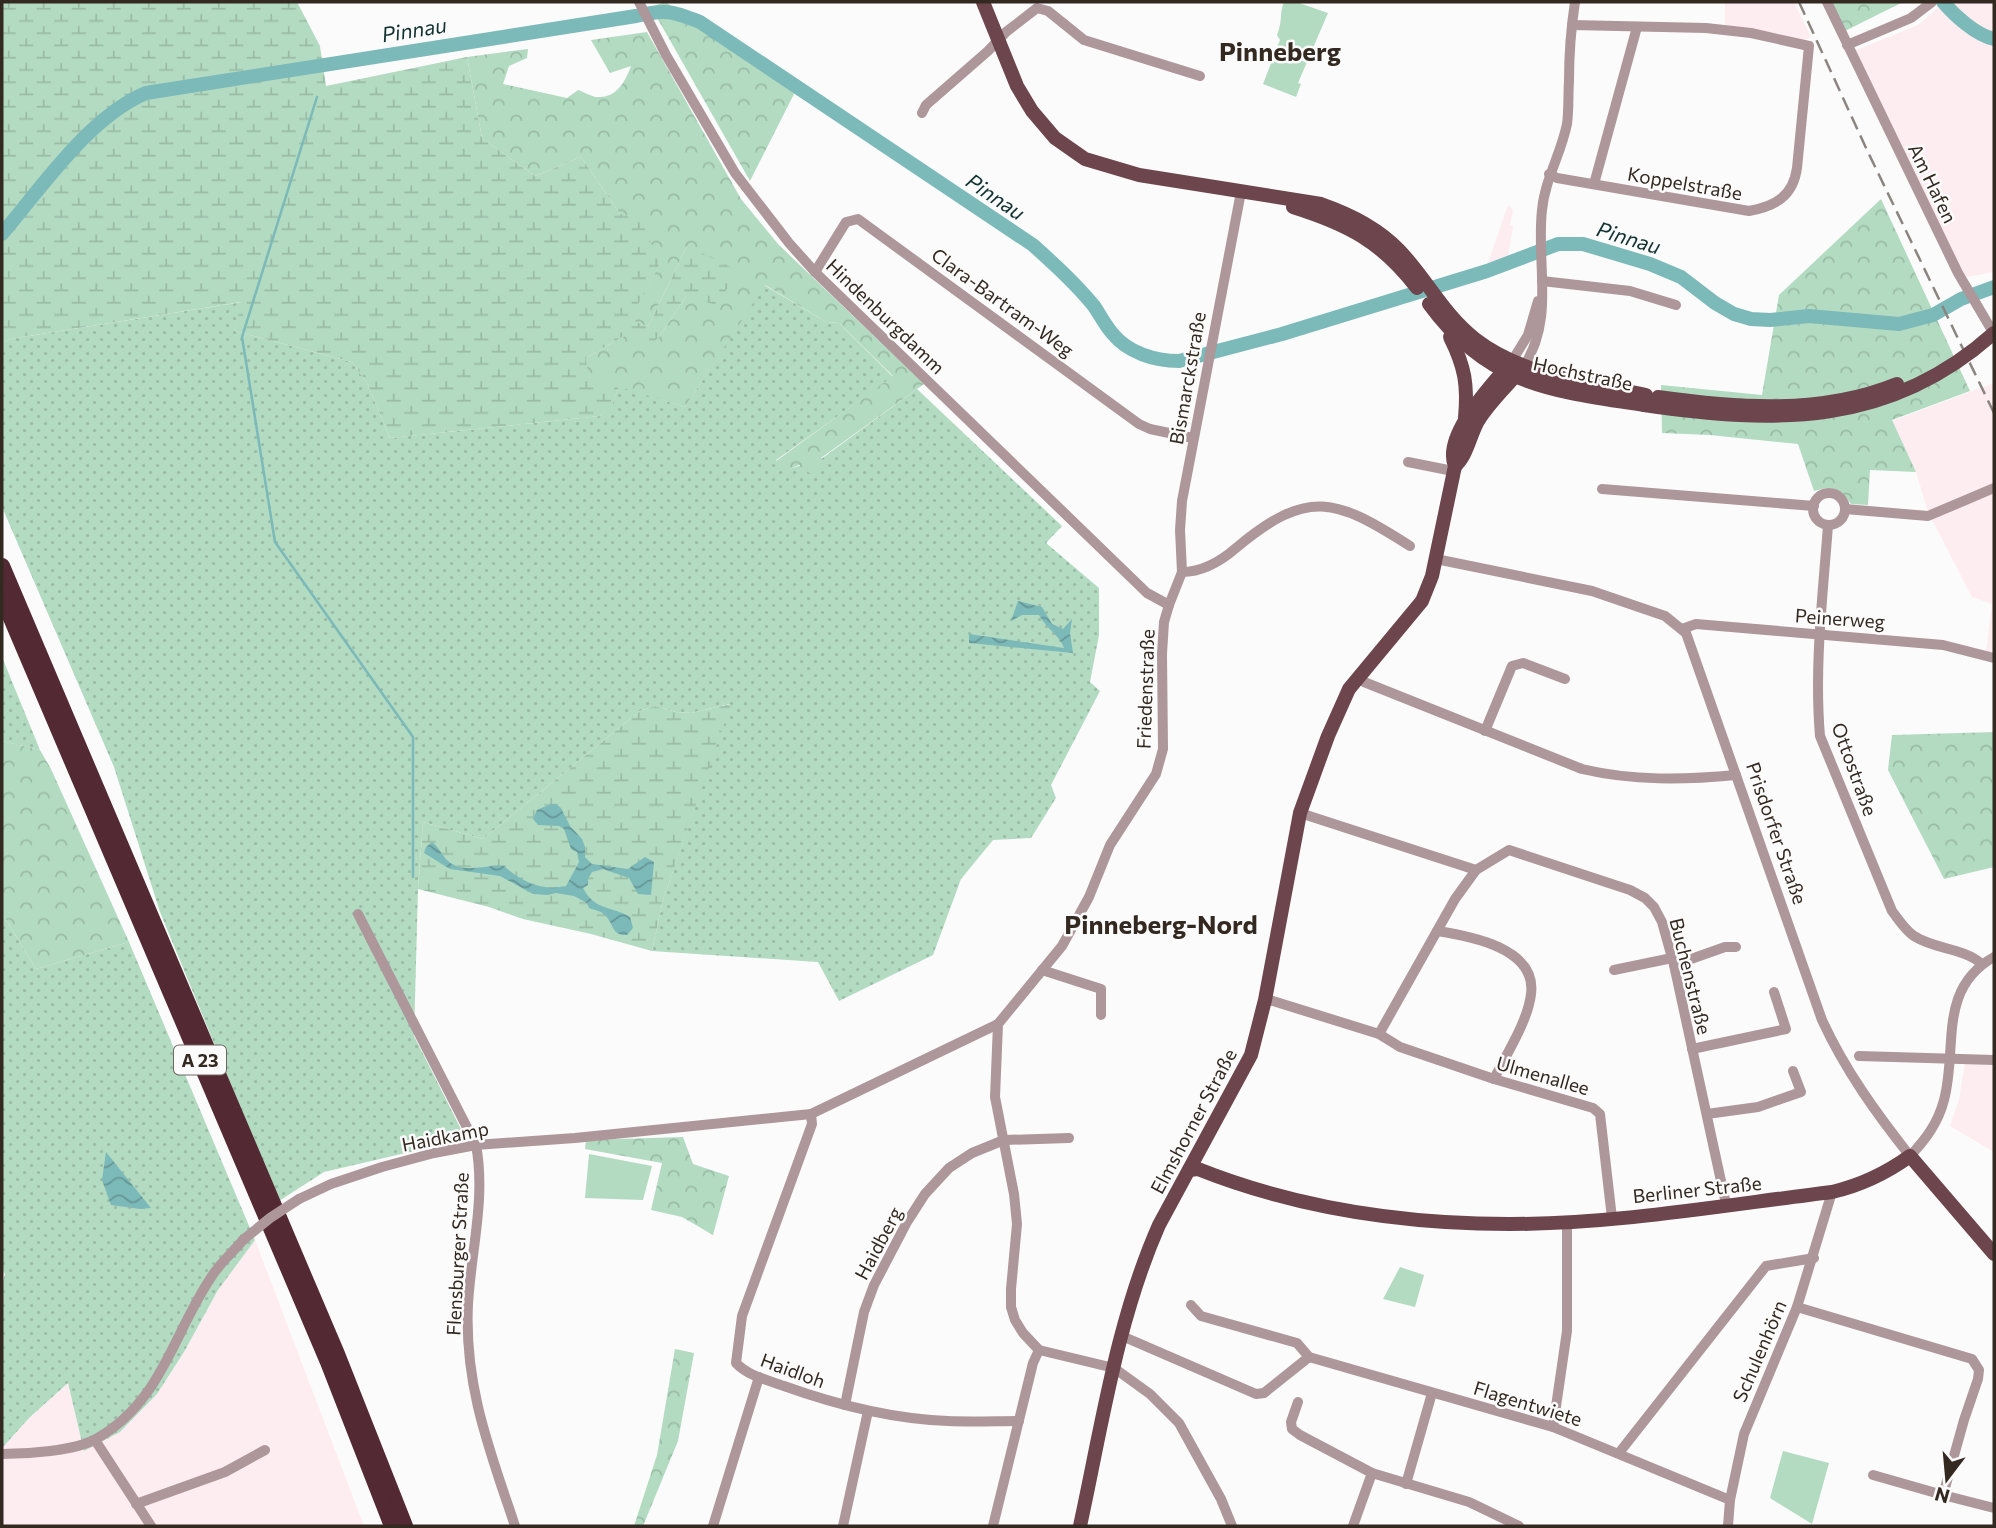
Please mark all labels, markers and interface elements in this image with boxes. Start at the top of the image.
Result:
water label: Pinnau [380,12,448,46]
district label: Pinneberg [1219,35,1341,66]
street label: Am Hafen [1904,140,1962,226]
street label: Koppelstraße [1626,162,1744,204]
water label: Pinnau [962,167,1030,225]
water label: Pinnau [1594,215,1664,259]
street label: Clara-Bartram-Weg [927,243,1079,361]
street label: Hindenburgdamm [822,254,950,378]
street label: Bismarckstraße [1164,310,1210,446]
street label: Hochstraße [1531,351,1635,395]
street label: Peinerweg [1794,603,1886,633]
street label: Friedenstraße [1131,629,1159,749]
street label: Ottostraße [1828,719,1882,819]
street label: Prisdorfer Straße [1742,759,1812,907]
district label: Pinneberg-Nord [1064,908,1258,939]
street label: Buchenstraße [1665,915,1717,1037]
road number: A 23 [174,1045,226,1074]
street label: Elmshorner Straße [1145,1045,1241,1197]
street label: Ulmenallee [1494,1051,1592,1099]
street label: Haidkamp [400,1116,490,1156]
street label: Berliner Straße [1631,1171,1763,1207]
street label: Flensburger Straße [441,1172,473,1336]
street label: Haidberg [849,1203,907,1283]
street label: Schulenhörn [1727,1297,1791,1405]
street label: Haidloh [758,1348,828,1392]
street label: Flagentwiete [1471,1376,1585,1430]
north arrow [1912,1444,1982,1514]
text: N [1932,1483,1952,1509]

